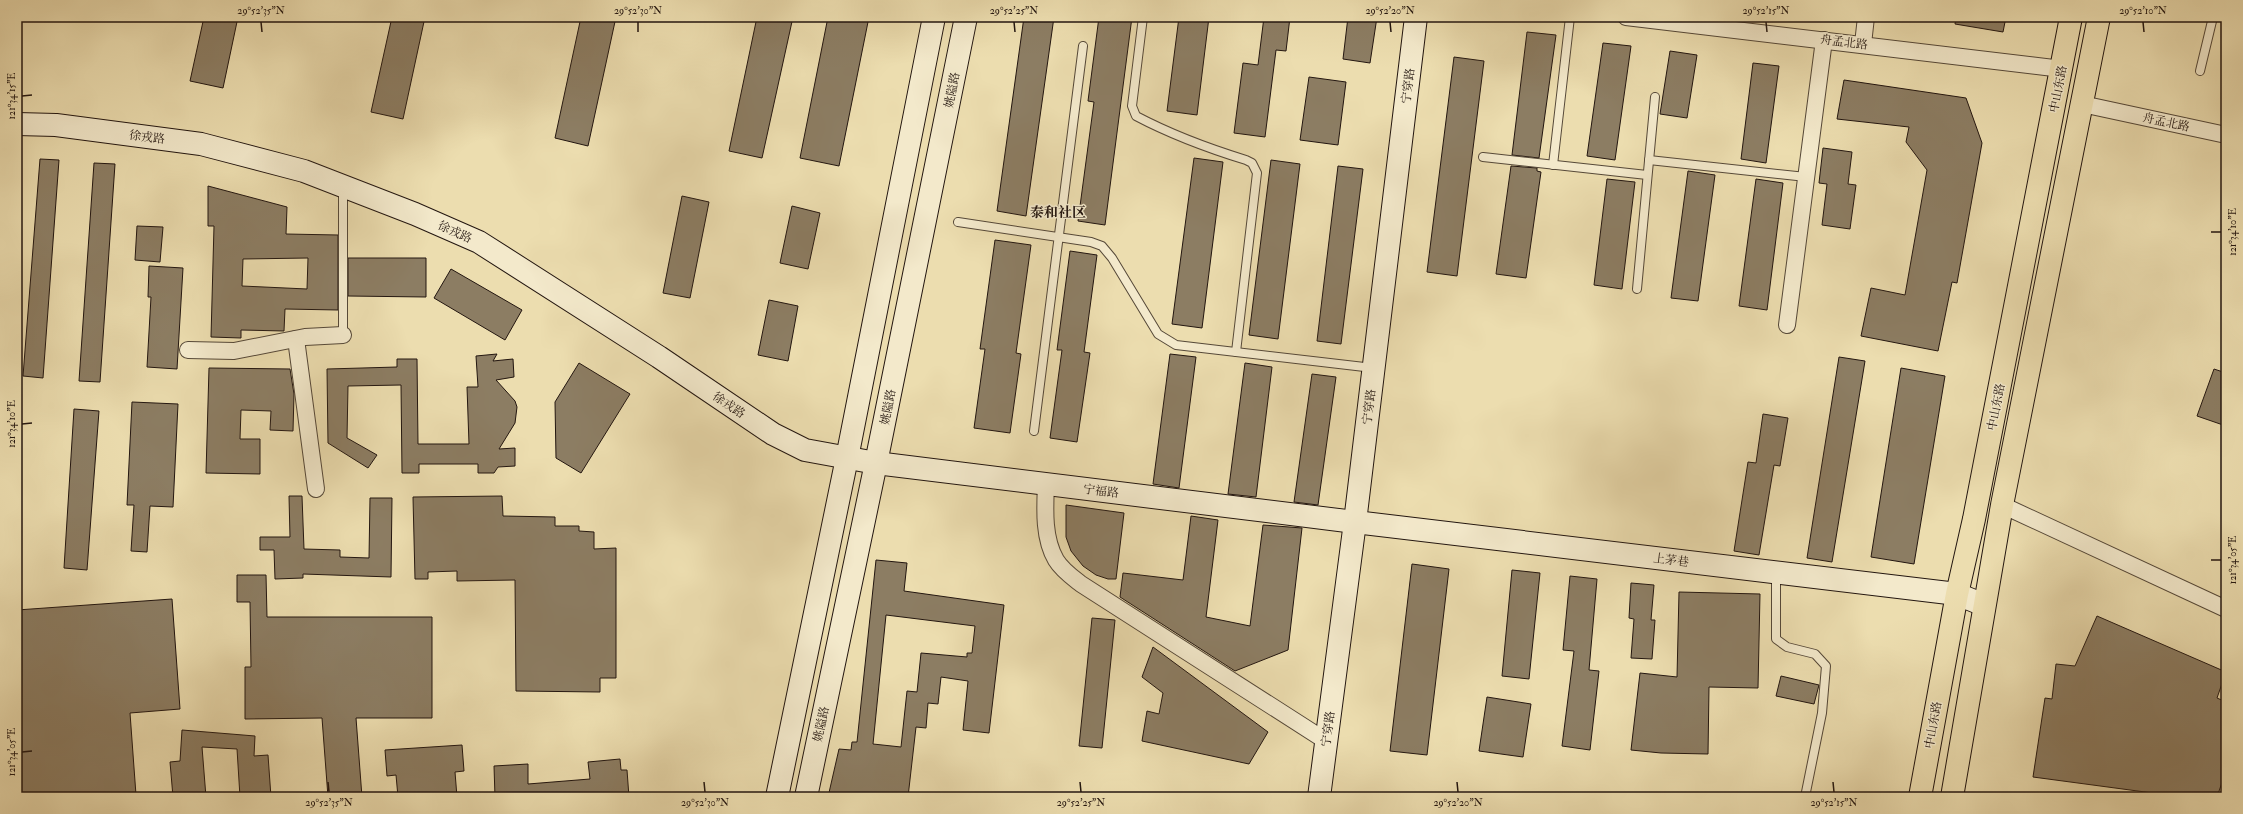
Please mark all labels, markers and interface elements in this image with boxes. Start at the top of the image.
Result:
text: 29°52'35"N [237,5,285,17]
text: 29°52'30"N [614,5,662,17]
text: 29°52'25"N [990,5,1038,17]
text: 29°52'20"N [1365,5,1415,17]
text: 29°52'15"N [1743,5,1790,17]
text: 29°52'10"N [2119,5,2167,17]
street label: 舟孟北路 [1819,32,1869,53]
street label: 中山东路 [2047,64,2070,114]
street label: 宁穿路 [1399,67,1418,105]
street label: 姚隘路 [942,71,963,109]
text: 121°34'15"E [6,72,18,120]
street label: 舟孟北路 [2141,110,2191,135]
street label: 徐戎路 [128,128,166,147]
district label: 泰和社区 [1030,204,1086,221]
text: 121°34'10"E [2227,208,2239,256]
street label: 徐戎路 [435,218,474,247]
street label: 中山东路 [1985,382,2008,432]
street label: 姚隘路 [878,388,899,426]
street label: 宁穿路 [1360,388,1379,426]
street label: 徐戎路 [710,389,748,422]
text: 121°34'10"E [6,400,18,448]
street label: 宁福路 [1082,482,1120,501]
text: 121°34'05"E [2227,536,2239,584]
street label: 上茅巷 [1652,551,1690,570]
street label: 中山东路 [1922,700,1945,750]
street label: 姚隘路 [810,705,833,743]
street label: 宁穿路 [1319,710,1338,748]
text: 121°34'05"E [6,728,18,776]
text: 29°52'35"N [305,797,353,809]
text: 29°52'30"N [681,797,729,809]
text: 29°52'25"N [1057,797,1105,809]
text: 29°52'20"N [1433,797,1483,809]
text: 29°52'15"N [1811,797,1858,809]

